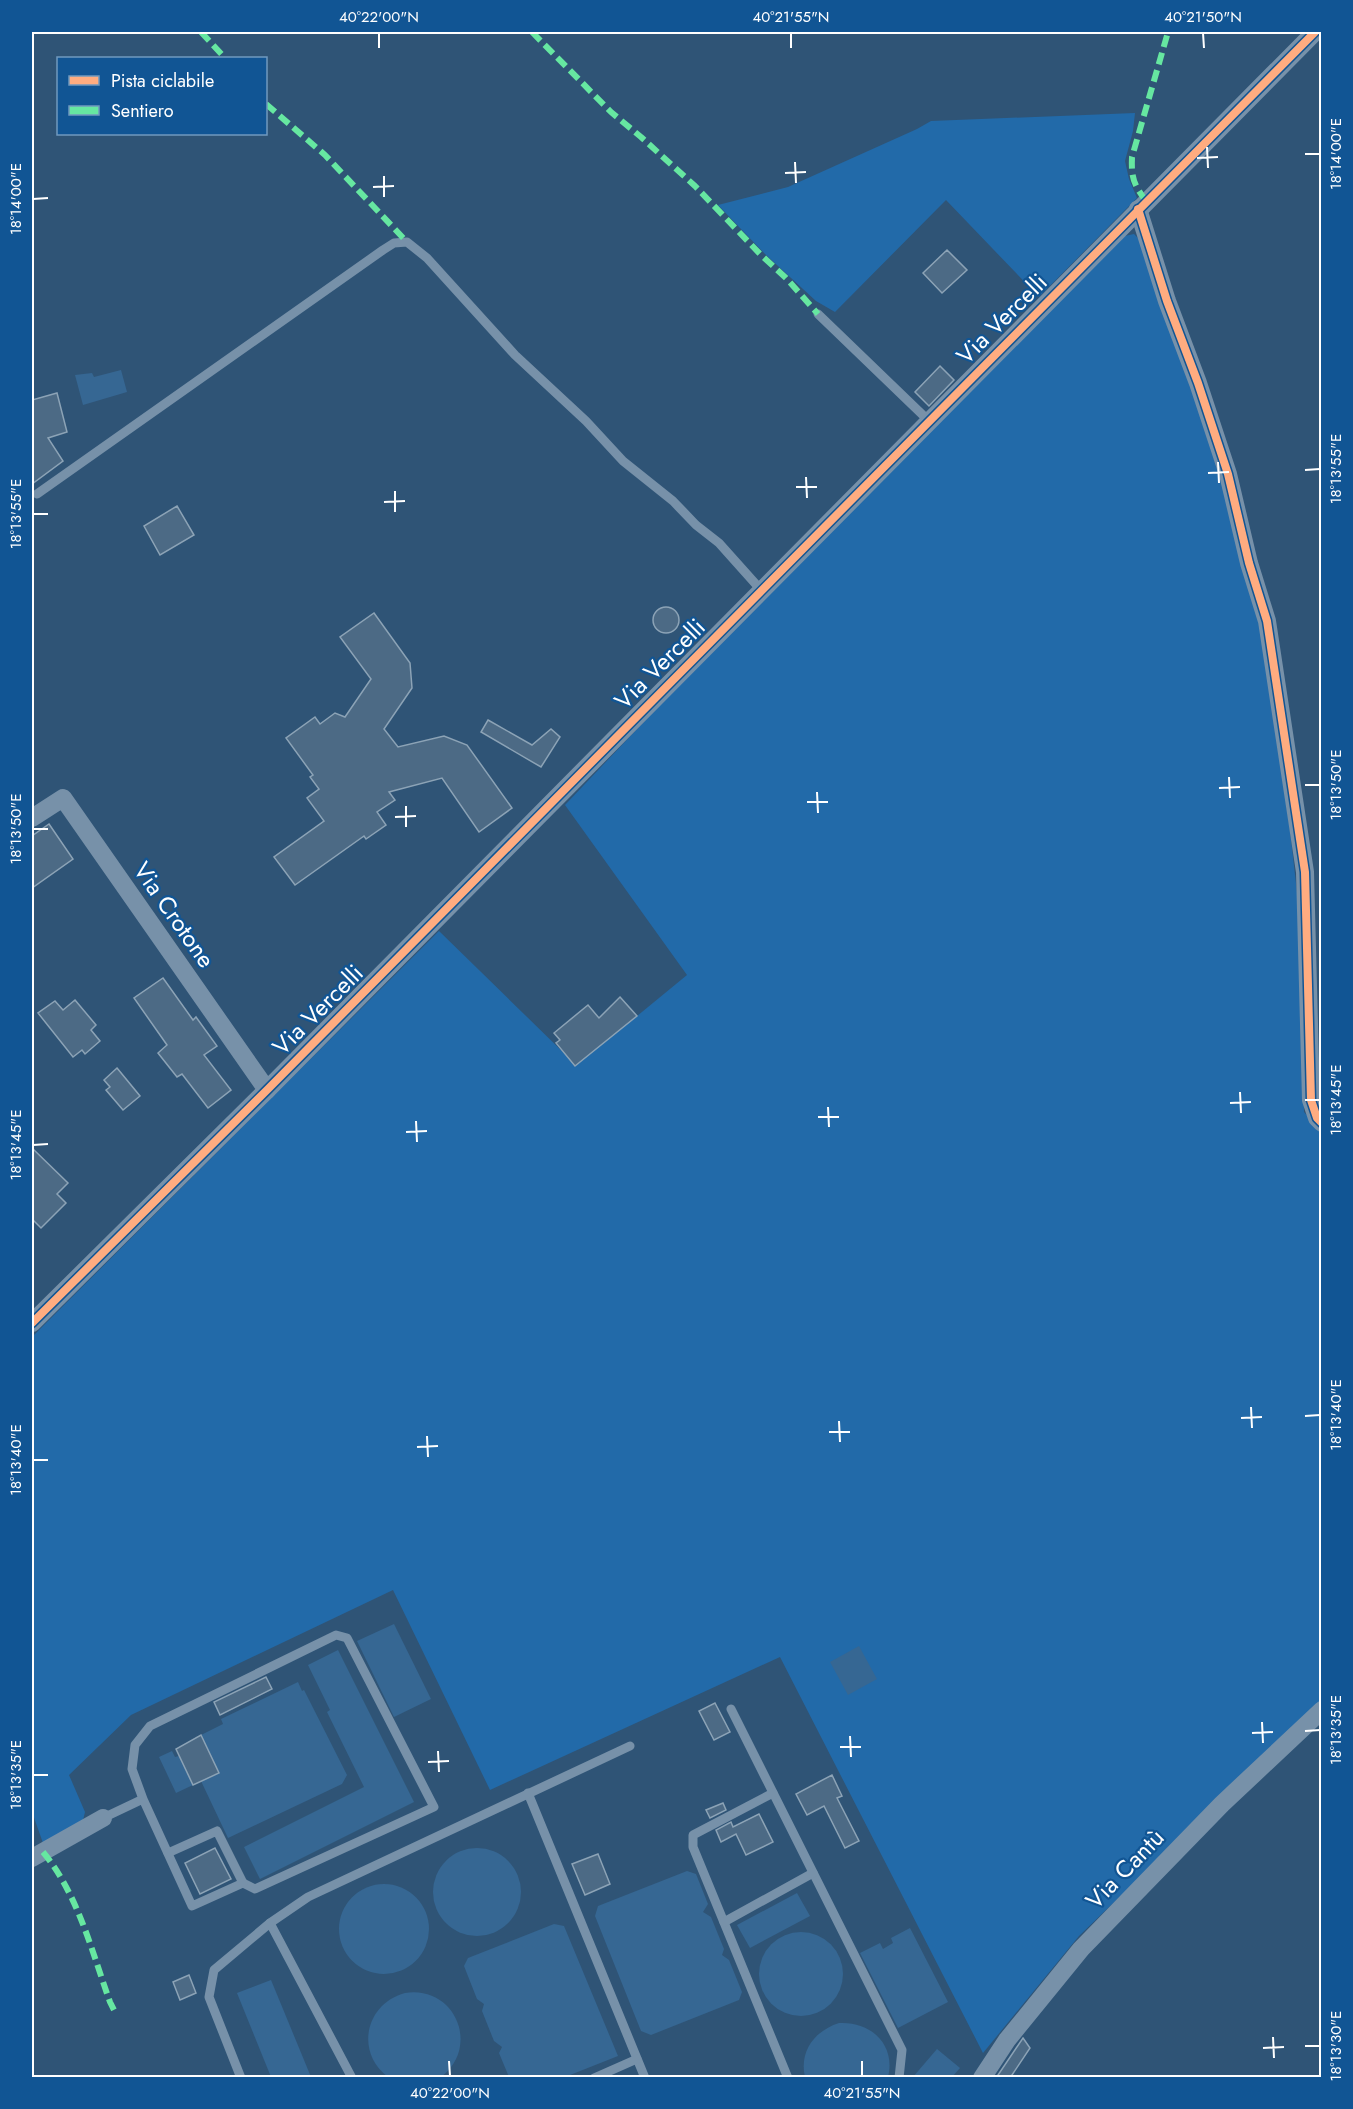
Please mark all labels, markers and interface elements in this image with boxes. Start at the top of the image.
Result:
text: 40°22'00"N [339,6,419,28]
text: 40°21'55"N [753,6,830,28]
text: 40°21'50"N [1164,6,1242,28]
legend [57,57,267,135]
text: Pista ciclabile [111,68,214,94]
text: Sentiero [111,98,174,124]
text: 18°14'00"E [1325,118,1347,190]
text: 18°14'00"E [5,163,27,235]
street label: Via Vercelli [948,265,1055,372]
text: 18°13'55"E [1325,434,1347,504]
text: 18°13'55"E [5,479,27,549]
street label: Via Vercelli [606,610,713,717]
text: 18°13'50"E [1325,749,1347,821]
text: 18°13'50"E [5,793,27,865]
street label: Via Crotone [125,855,224,975]
street label: Via Vercelli [264,956,371,1063]
text: 18°13'45"E [1325,1065,1347,1135]
text: 18°13'45"E [5,1110,27,1180]
text: 18°13'40"E [1325,1379,1347,1451]
text: 18°13'40"E [5,1424,27,1496]
text: 18°13'35"E [1325,1695,1347,1765]
text: 18°13'35"E [5,1740,27,1810]
street label: Via Cantù [1077,1821,1172,1917]
text: 18°13'30"E [1325,2011,1347,2081]
text: 40°22'00"N [410,2082,490,2104]
text: 40°21'55"N [824,2082,901,2104]

